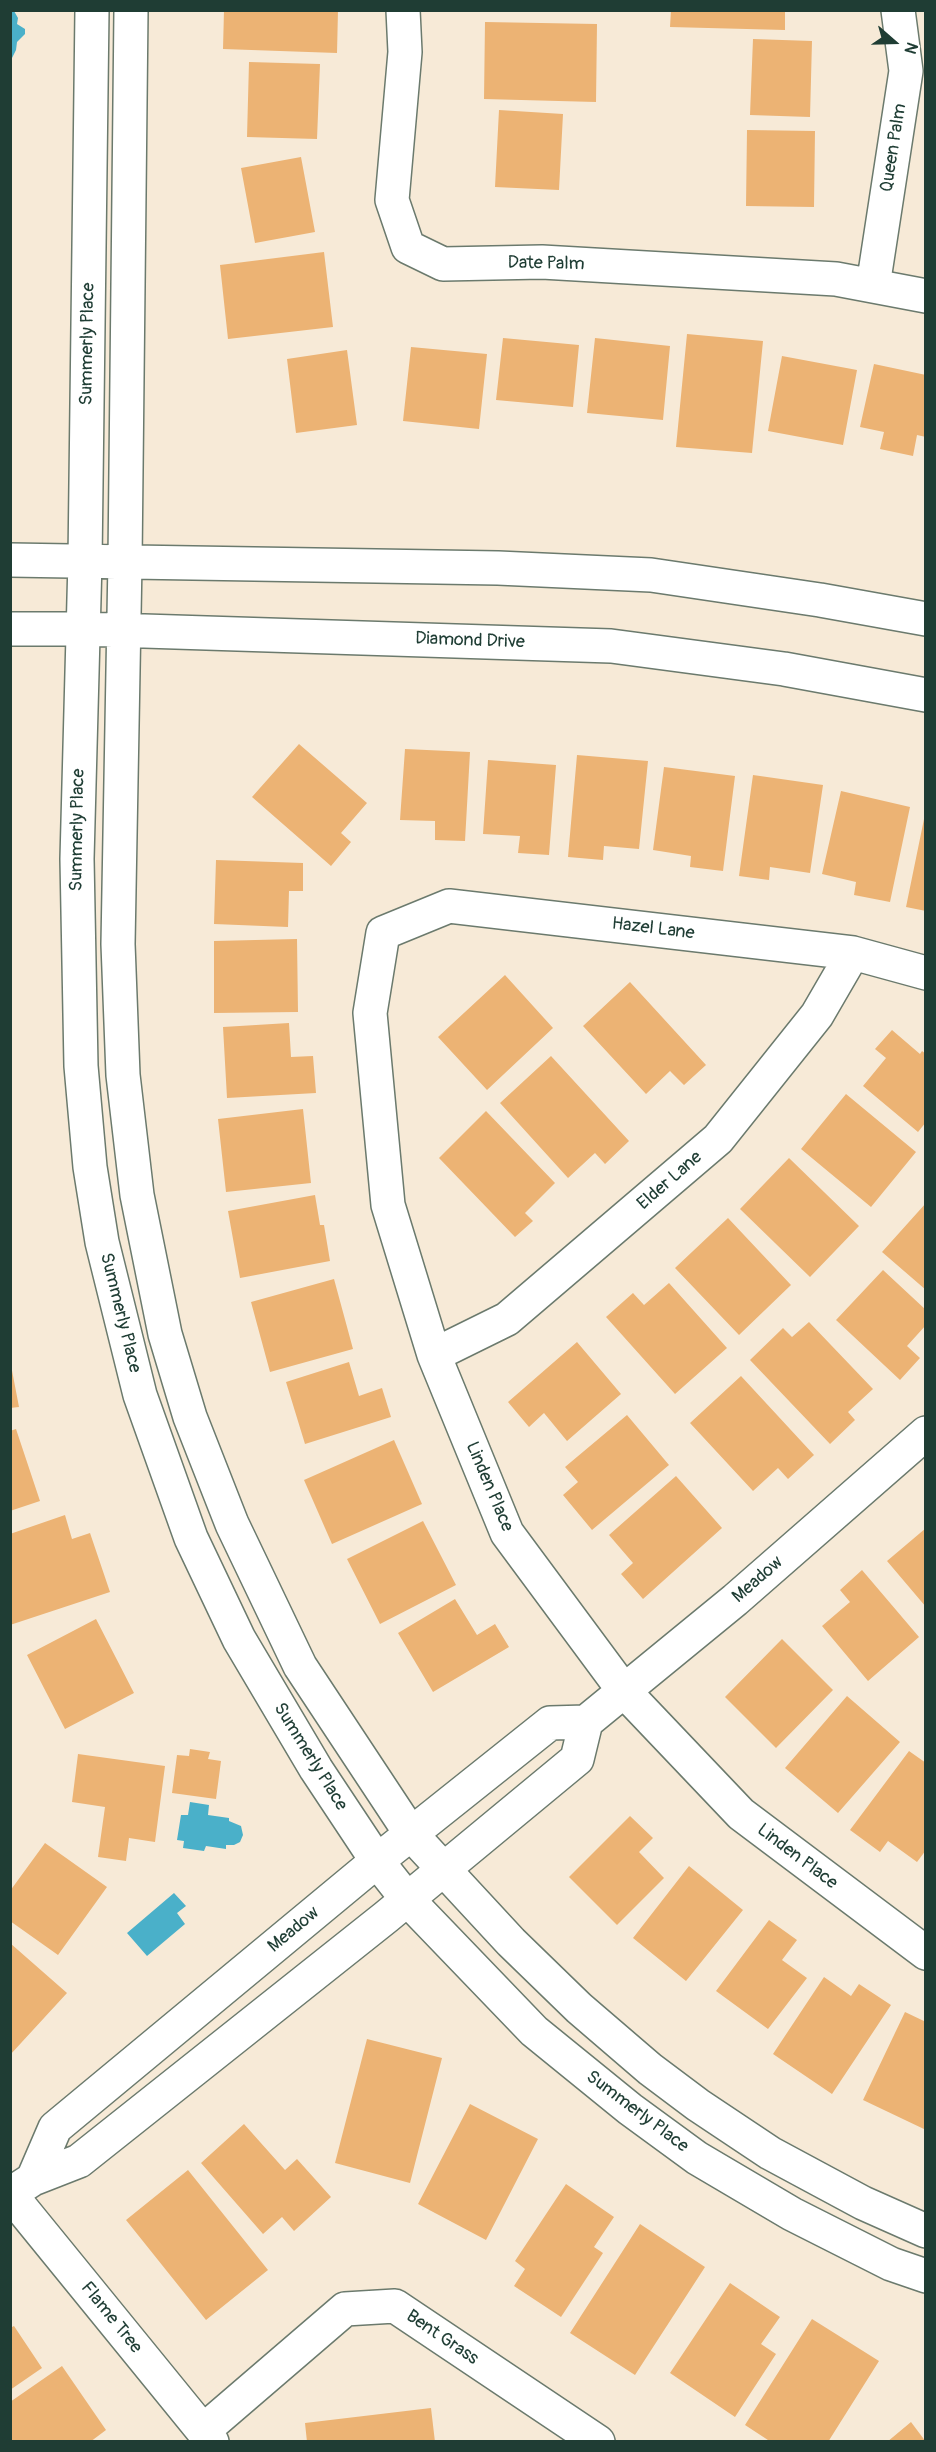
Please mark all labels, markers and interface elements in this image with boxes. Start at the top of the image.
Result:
north arrow [864,12,924,72]
text: N [900,40,922,57]
street label: Queen Palm [876,102,912,194]
street label: Date Palm [507,253,585,275]
street label: Summerly Place [76,282,100,406]
street label: Diamond Drive [415,628,525,654]
street label: Summerly Place [66,768,90,892]
street label: Hazel Lane [610,913,696,945]
street label: Elder Lane [633,1147,707,1215]
street label: Summerly Place [95,1251,145,1375]
street label: Linden Place [460,1439,518,1535]
street label: Meadow [728,1552,788,1608]
street label: Summerly Place [268,1699,352,1815]
street label: Linden Place [752,1820,842,1894]
street label: Meadow [264,1902,324,1958]
street label: Summerly Place [581,2066,693,2158]
street label: Flame Tree [76,2278,146,2358]
street label: Bent Grass [402,2306,482,2370]

